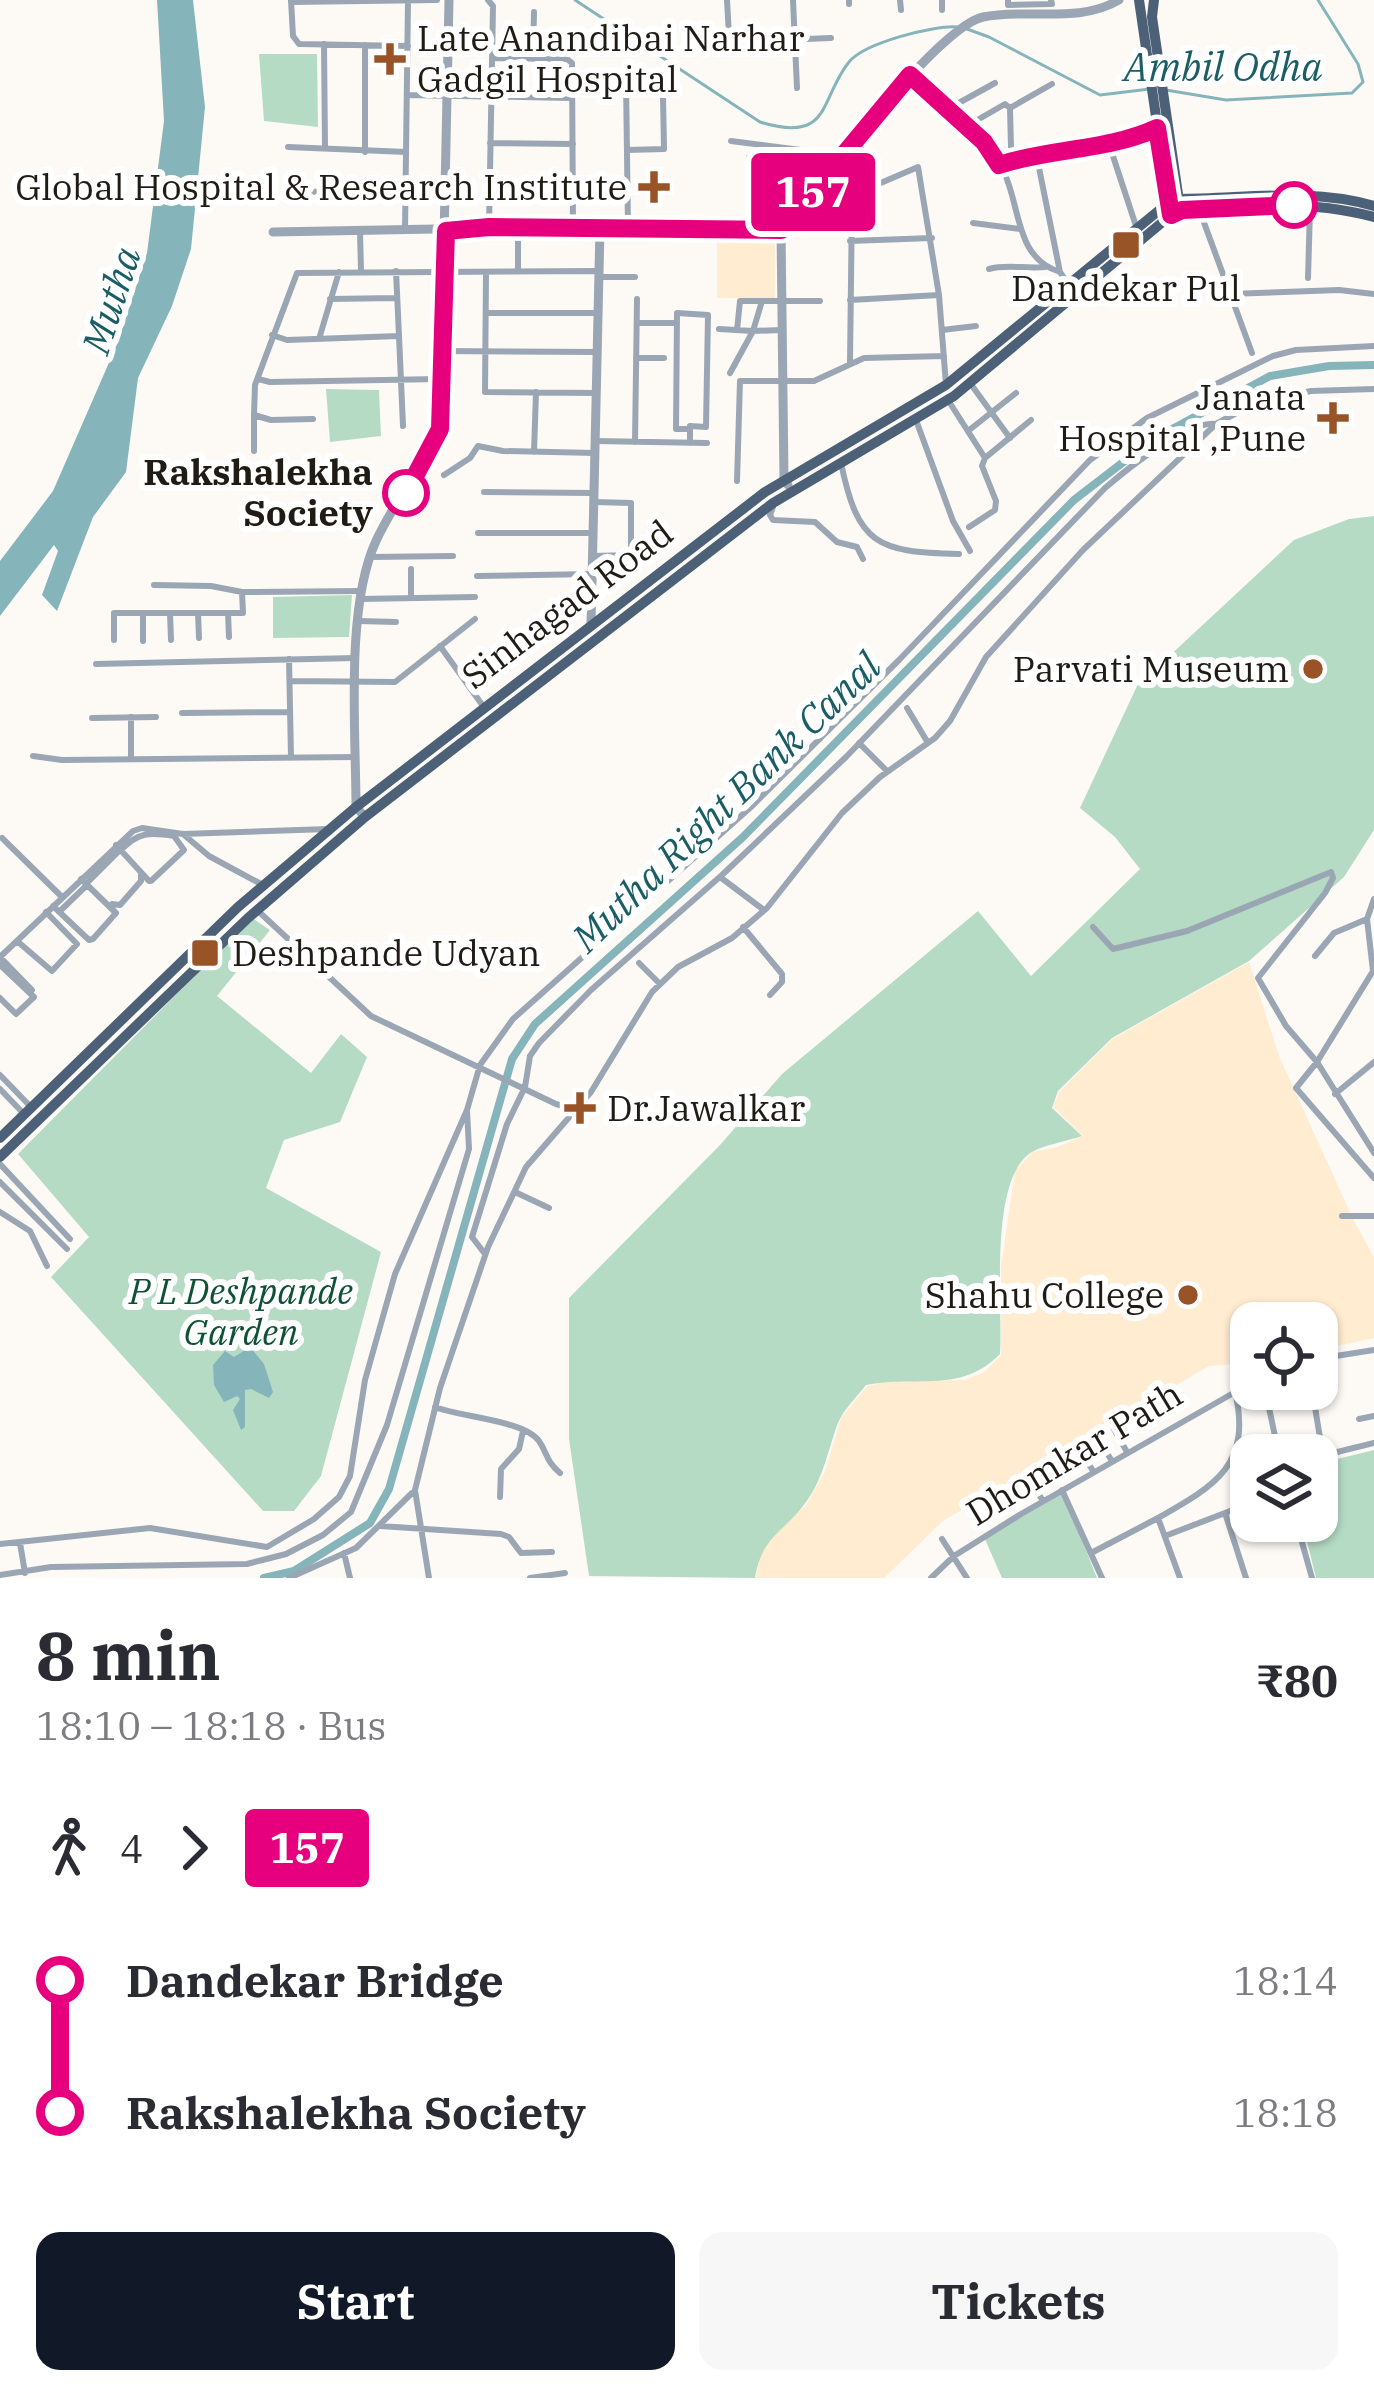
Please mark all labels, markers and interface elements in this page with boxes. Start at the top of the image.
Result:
place label: Late Anandibai Narhar Gadgil Hospital [417,14,804,102]
water label: Ambil Odha [1121,41,1322,92]
marker: Late Anandibai Narhar Gadgil Hospital [374,43,406,75]
line badge: 157 [744,153,882,231]
place label: Global Hospital & Research Institute [15,163,627,210]
text: 157 [775,164,851,219]
marker: Global Hospital & Research Institute [638,171,670,203]
unlabelled marker [1272,183,1316,227]
marker: Dandekar Pul [1110,229,1142,261]
water label: Mutha [69,240,152,361]
place label: Dandekar Pul [1011,264,1241,311]
place label: Janata Hospital ,Pune [1058,373,1306,461]
marker: Janata Hospital ,Pune [1317,402,1349,434]
place label: Rakshalekha Society [143,448,373,536]
marker: Rakshalekha Society [384,471,428,515]
street label: Sinhagad Road [452,509,682,698]
water label: Mutha Right Bank Canal [560,640,892,963]
place label: Parvati Museum [1013,645,1289,692]
marker: Parvati Museum [1300,656,1326,682]
place label: Deshpande Udyan [232,929,540,976]
marker: Deshpande Udyan [189,937,221,969]
place label: Dr.Jawalkar [607,1084,805,1131]
marker: Dr.Jawalkar [564,1092,596,1124]
park label: P L Deshpande Garden [128,1267,353,1355]
place label: Shahu College [925,1271,1164,1318]
marker: Shahu College [1175,1282,1201,1308]
map controls [1230,1302,1338,1542]
button: locate [1230,1302,1338,1410]
street label: Dhomkar Path [957,1370,1190,1536]
button: layers [1230,1434,1338,1542]
text: 8 min [36,1612,221,1698]
text: ₹80 [1255,1651,1338,1709]
text: 18:10 – 18:18 · Bus [36,1700,386,1751]
icon: walk [36,1815,102,1881]
icon: forward [161,1815,227,1881]
text: 157 [269,1820,345,1875]
text: 4 [120,1823,143,1874]
text: Dandekar Bridge [126,1951,504,2009]
text: 18:14 [1233,1955,1338,2006]
text: Rakshalekha Society [126,2083,586,2141]
text: 18:18 [1233,2087,1338,2138]
button: Start [36,2232,675,2370]
button: Tickets [699,2232,1338,2370]

